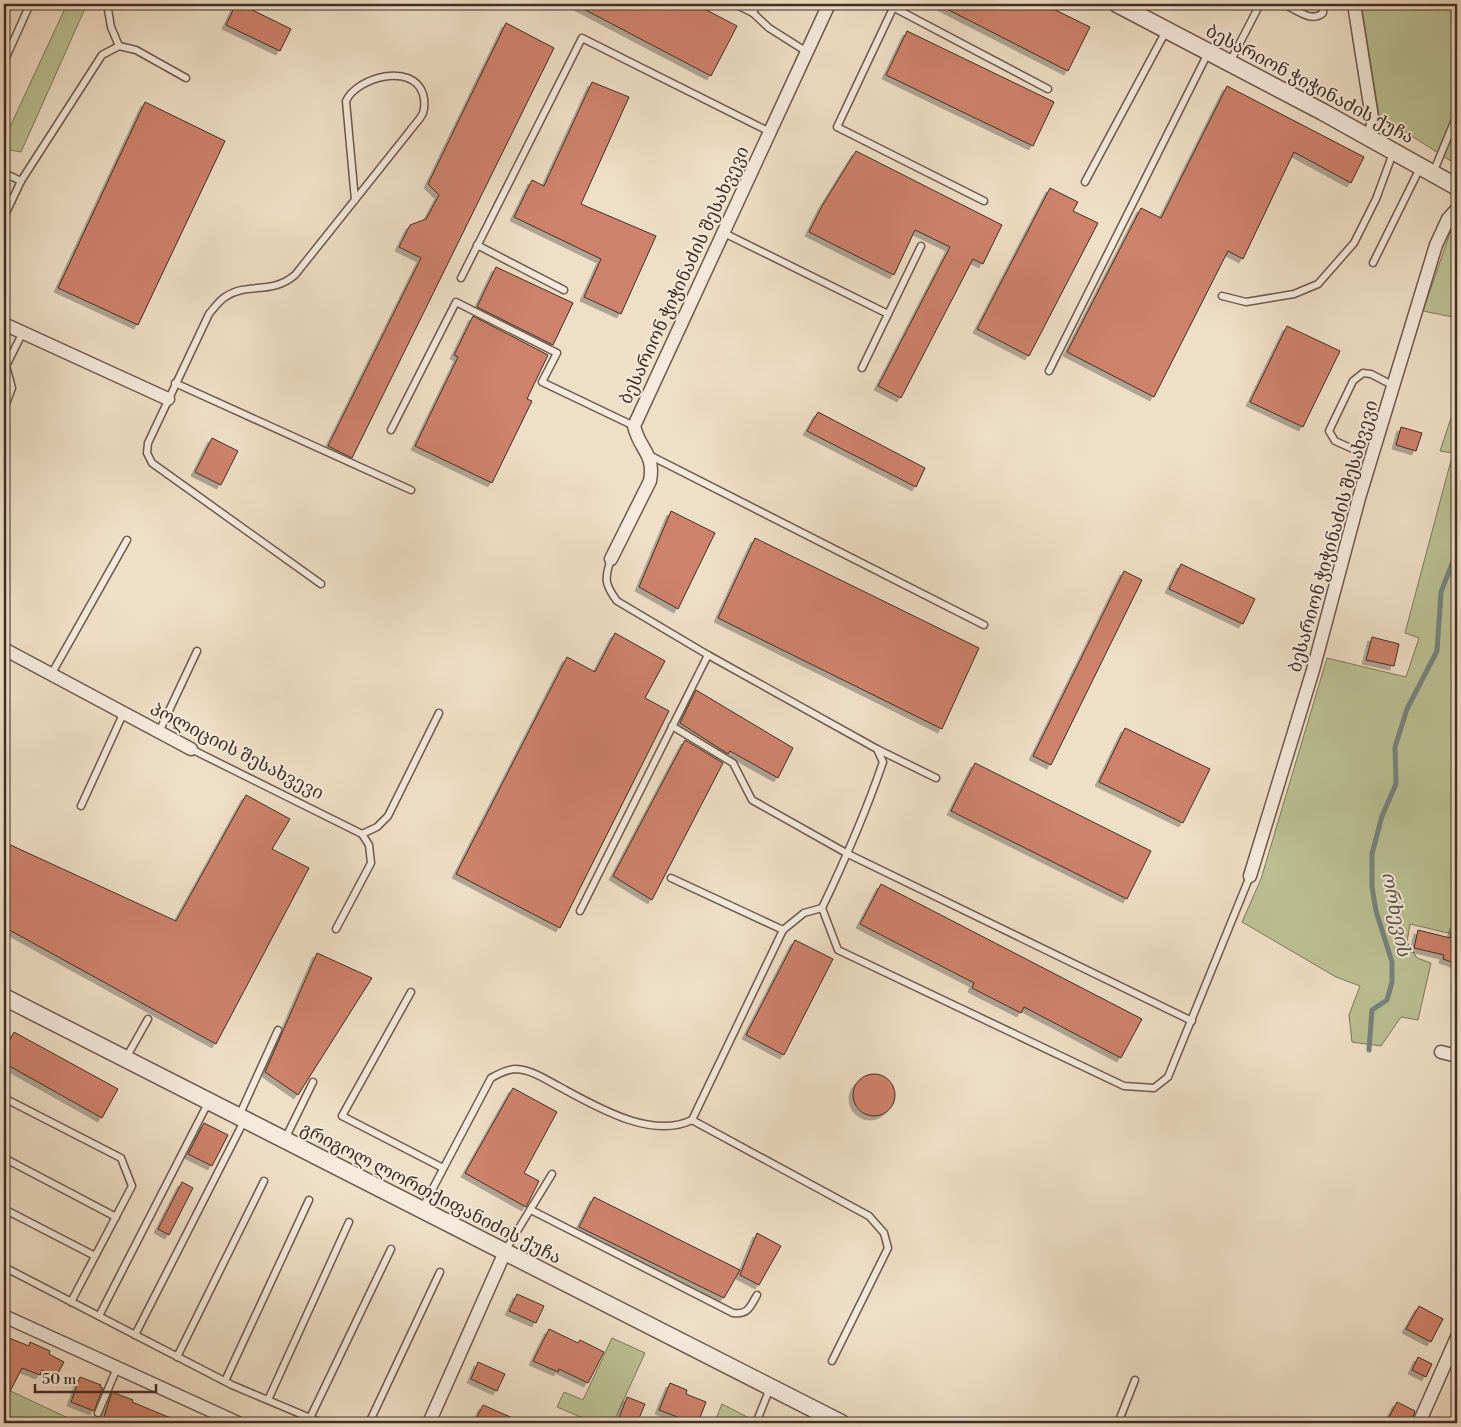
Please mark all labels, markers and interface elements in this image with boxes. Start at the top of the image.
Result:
street label: ბესარიონ ჭიჭინაძის ქუჩა [1202,20,1418,149]
street label: ბესარიონ ჭიჭინაძის შესახვევი [614,143,754,408]
street label: ბესარიონ ჭიჭინაძის შესახვევი [1284,397,1383,675]
street label: პოლიციის შესახვევი [146,698,328,805]
water label: ორხევის [1376,870,1416,959]
street label: გრიგოლ ლორთქიფანიძის ქუჩა [296,1117,565,1269]
scale bar [35,1362,156,1394]
text: 50 m [42,1370,76,1389]

